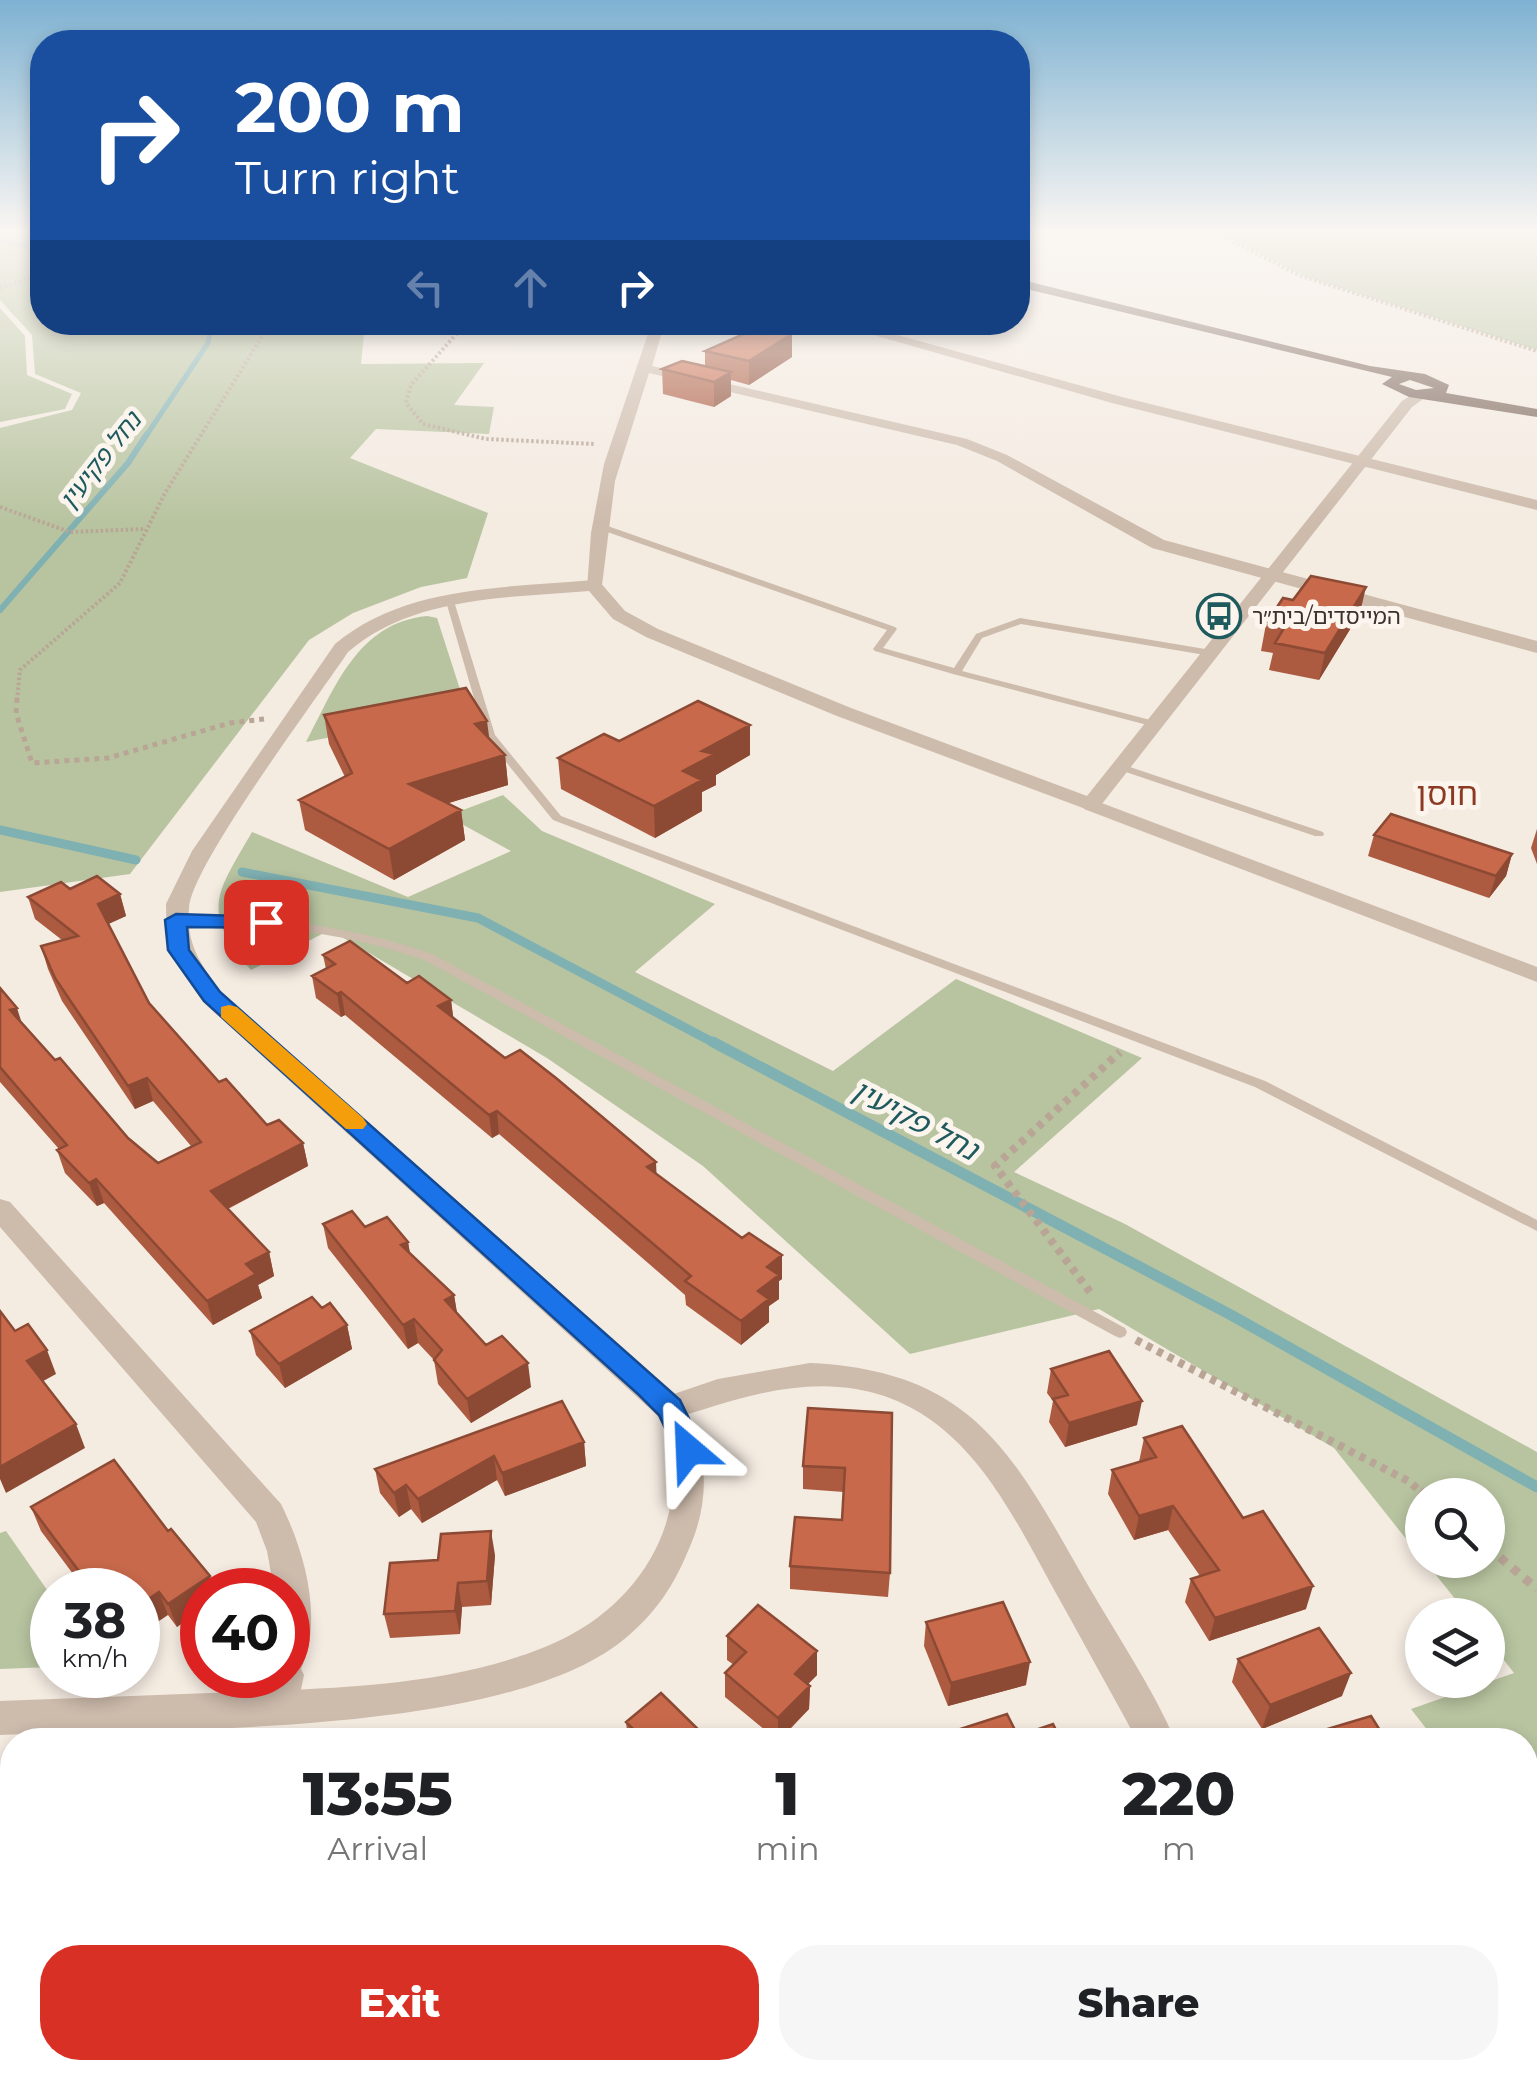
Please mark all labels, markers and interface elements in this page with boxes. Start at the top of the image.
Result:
text: 200 m [235,64,465,150]
icon: right [70,70,200,200]
text: Turn right [235,150,460,205]
icon: left [398,260,453,315]
icon: ahead [503,260,558,315]
icon: right [608,260,663,315]
water label: נחל פקיעין [53,405,148,514]
bus stop icon: המייסדים/בית״ר [1196,593,1242,639]
place label: המייסדים/בית״ר [1252,603,1401,630]
district label: חוסן [1416,774,1478,813]
pin [224,880,309,965]
icon: arrive [239,895,294,950]
water label: נחל פקיעין [846,1071,987,1169]
position arrow [637,1398,741,1502]
map controls [1405,1478,1505,1698]
button: search [1405,1478,1505,1578]
speed limit sign: 40 [180,1568,310,1698]
text: 38 [64,1590,126,1651]
button: layers [1405,1598,1505,1698]
text: km/h [62,1643,128,1673]
text: 13:55 [303,1757,453,1830]
text: 1 [775,1757,800,1830]
text: 220 [1122,1757,1235,1830]
text: Arrival [327,1829,428,1868]
text: min [755,1829,820,1868]
text: m [1162,1829,1196,1868]
button: Exit [40,1945,759,2060]
button: Share [779,1945,1498,2060]

